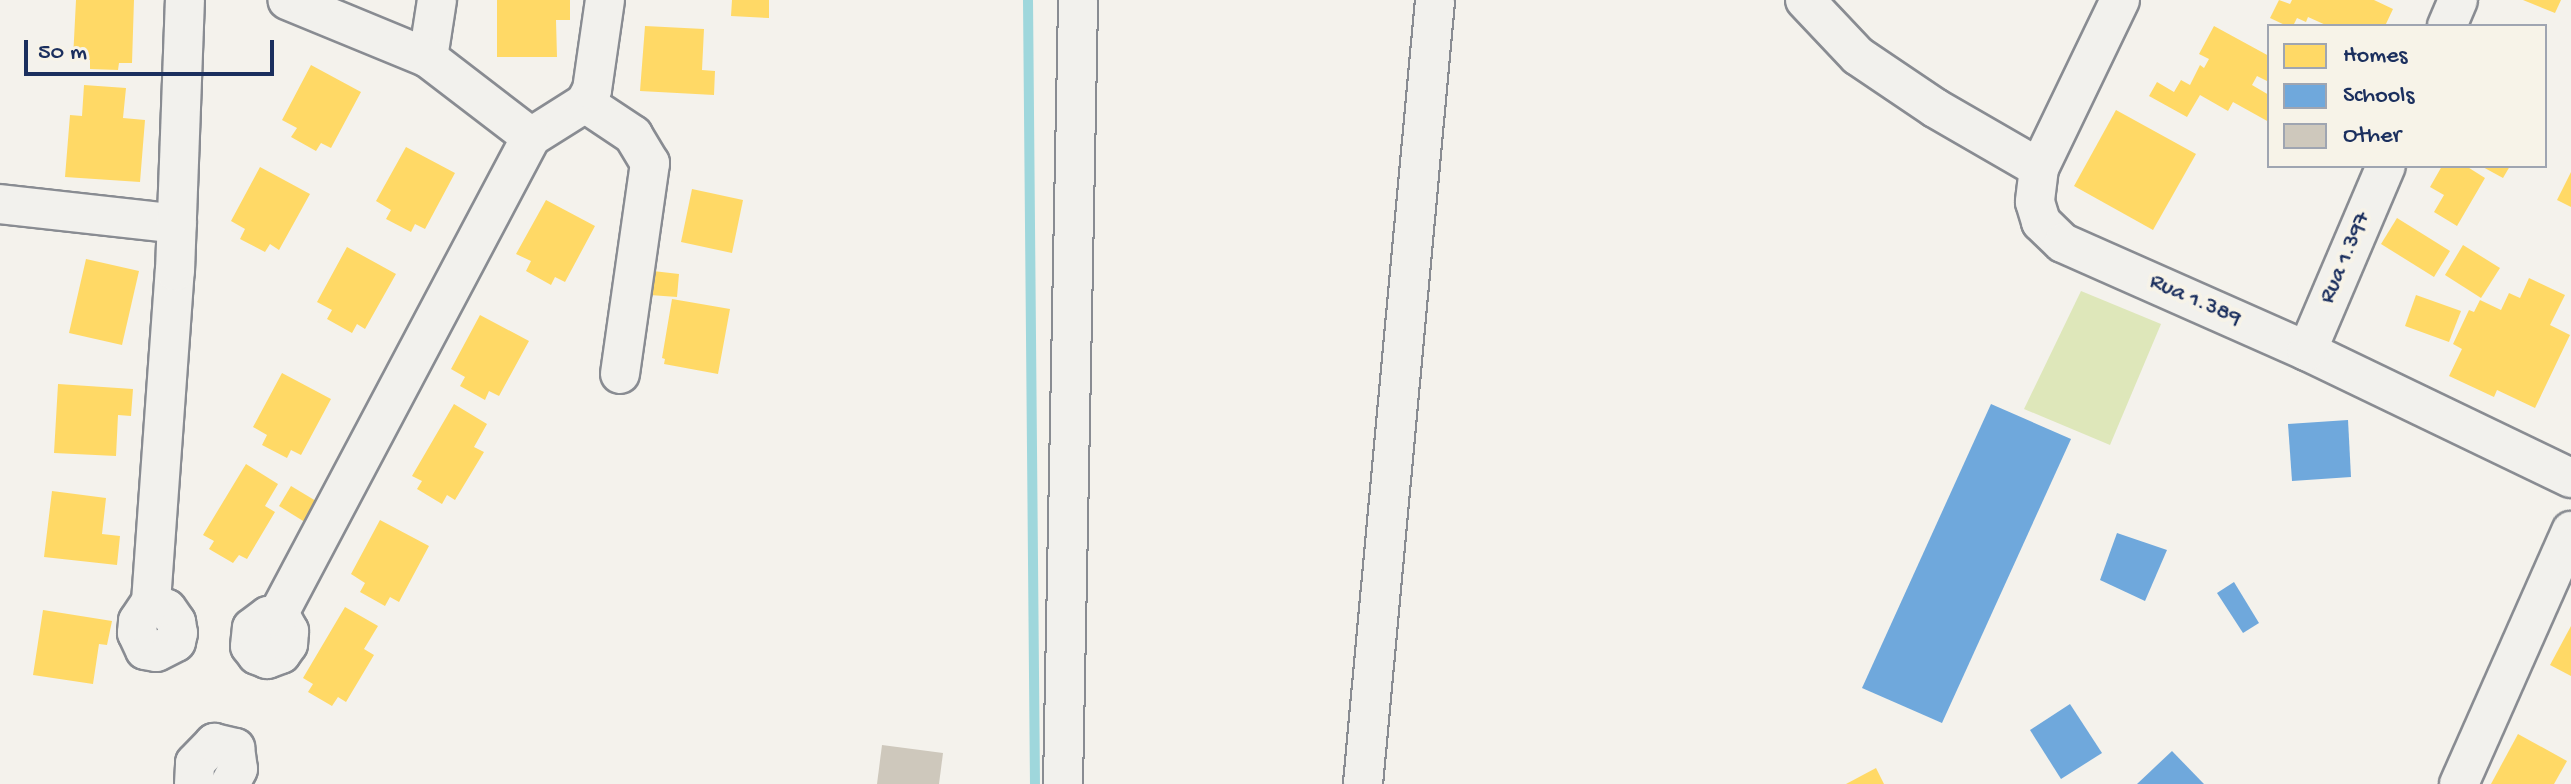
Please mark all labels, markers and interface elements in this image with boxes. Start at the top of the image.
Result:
scale bar [28,24,278,74]
legend [2267,24,2547,168]
text: 50 m [38,39,87,68]
text: Homes [2343,42,2407,71]
text: Schools [2343,82,2414,111]
text: Other [2343,122,2401,151]
street label: Rua 1.397 [2314,208,2378,308]
street label: Rua 1.389 [2145,268,2245,334]

